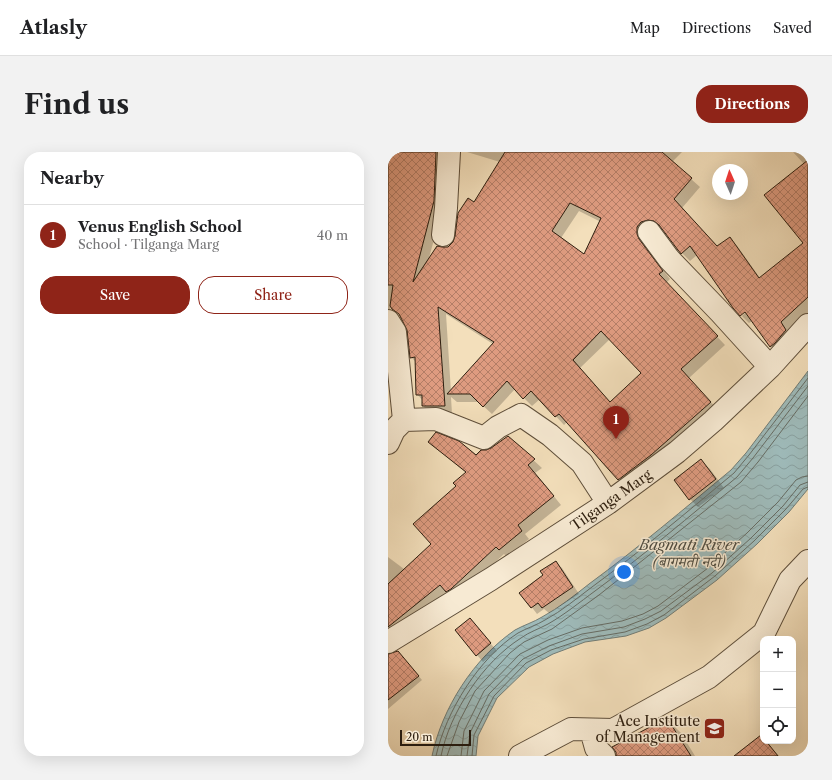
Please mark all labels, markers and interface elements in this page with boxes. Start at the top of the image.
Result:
text: Atlasly [20,16,87,39]
text: Map [630,19,660,37]
text: Directions [682,19,751,37]
text: Saved [773,19,812,37]
button: Directions [696,85,808,123]
text: Find us [24,87,129,121]
north arrow [712,164,748,200]
text: Nearby [40,168,104,188]
text: Venus English School [78,217,242,236]
text: 1 [50,227,56,243]
text: 40 m [317,227,348,243]
text: School · Tilganga Marg [78,236,219,252]
button: Save [40,276,190,314]
button: Share [198,276,348,314]
pin: 1 [603,406,629,439]
street label: Tilganga Marg [567,465,656,535]
water label: Bagmati River (बागमती नदी) [638,535,740,571]
your location [614,562,634,582]
map controls [760,636,796,744]
button: + [760,636,796,672]
button: − [760,672,796,708]
button: locate [760,708,796,744]
place label: Ace Institute of Management [595,712,700,746]
school or university icon: Ace Institute of Management [702,716,728,742]
scale bar [400,728,471,747]
text: 20 m [406,730,432,744]

